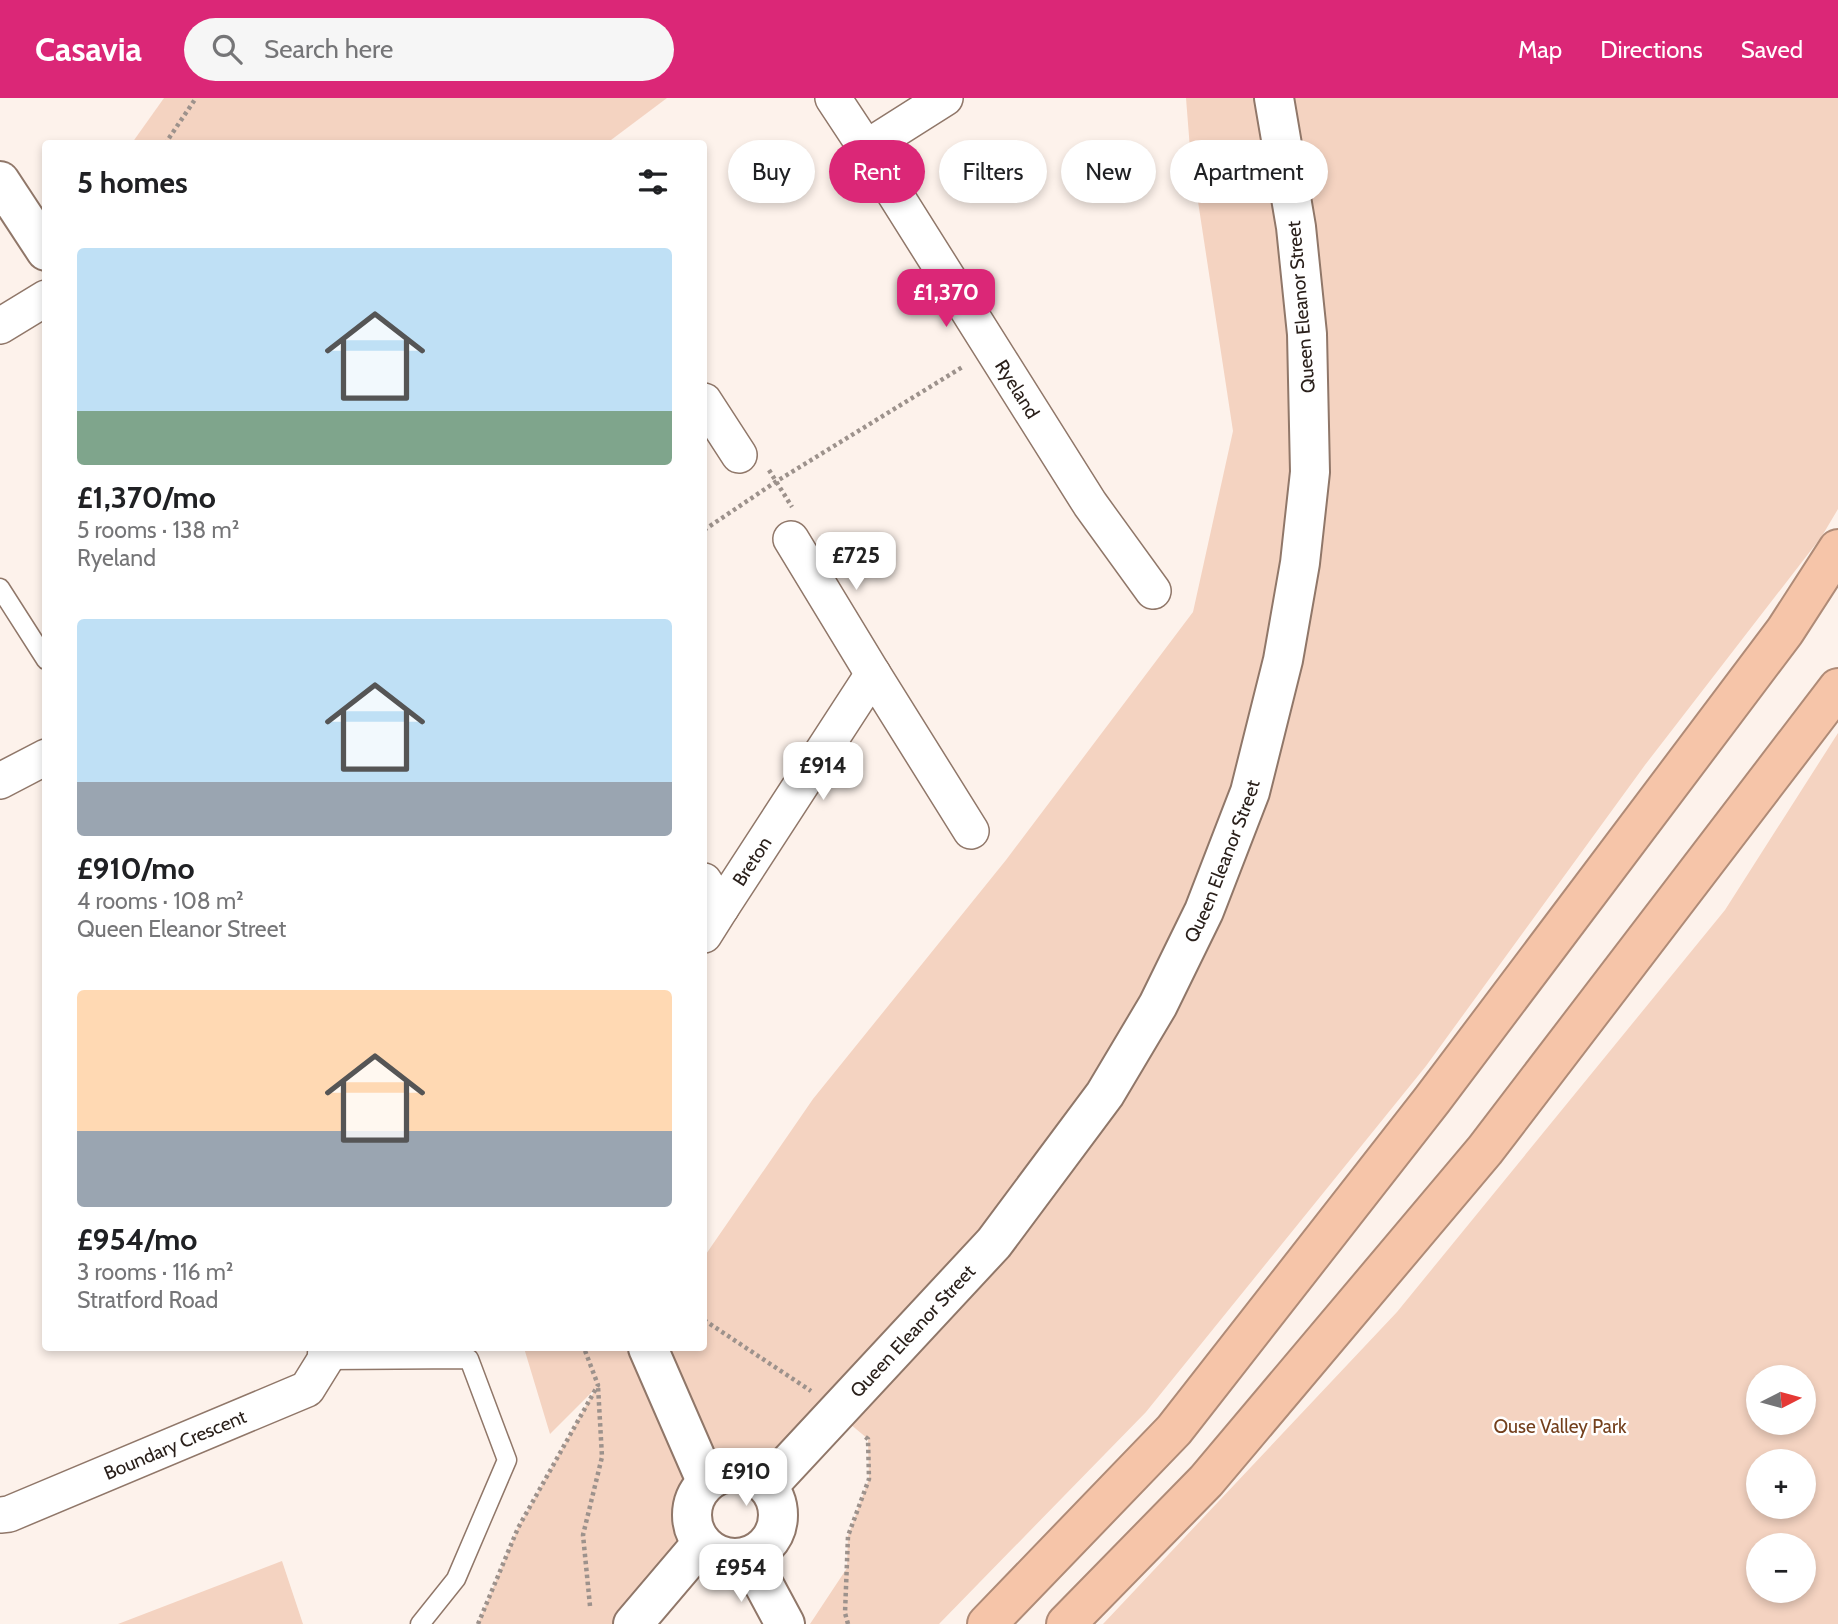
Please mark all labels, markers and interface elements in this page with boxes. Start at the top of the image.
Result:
search box [184,18,674,81]
text: Casavia [35,29,142,69]
icon: search [208,30,246,68]
text: Search here [264,33,393,65]
text: Map [1518,35,1562,64]
text: Directions [1600,35,1703,64]
text: Saved [1741,35,1803,64]
chip: Buy [728,140,815,203]
chip: Rent [829,140,925,203]
chip: Filters [939,140,1047,203]
chip: New [1061,140,1156,203]
chip: Apartment [1170,140,1328,203]
icon: filters [634,163,672,201]
text: 5 homes [77,164,188,201]
street label: Queen Eleanor Street [1282,219,1320,394]
pin: £1,370 [889,270,1003,329]
text: £1,370 [913,278,979,306]
icon: home [312,293,438,419]
street label: Ryeland [990,355,1045,423]
text: £1,370/mo [77,479,216,516]
text: 5 rooms · 138 m² [77,516,239,544]
pin: £725 [815,532,897,592]
text: £725 [832,541,880,569]
text: Ryeland [77,544,156,572]
icon: home [312,664,438,790]
pin: £914 [782,742,864,802]
text: £914 [799,751,847,779]
street label: Queen Eleanor Street [1179,777,1264,946]
street label: Breton [727,832,776,890]
text: £910/mo [77,850,194,887]
text: 4 rooms · 108 m² [77,887,244,915]
text: Queen Eleanor Street [77,915,286,943]
icon: home [312,1035,438,1161]
text: £954/mo [77,1221,197,1258]
text: 3 rooms · 116 m² [77,1258,233,1286]
street label: Queen Eleanor Street [845,1259,980,1402]
text: Stratford Road [77,1286,218,1314]
north arrow [1746,1365,1816,1435]
map controls [1746,1365,1816,1603]
street label: Boundary Crescent [100,1404,250,1484]
park label: Ouse Valley Park [1494,1415,1627,1438]
pin: £910 [705,1448,787,1508]
button: + [1746,1449,1816,1519]
text: £910 [721,1457,771,1485]
button: − [1746,1533,1816,1603]
pin: £954 [700,1544,782,1604]
text: £954 [715,1553,767,1581]

